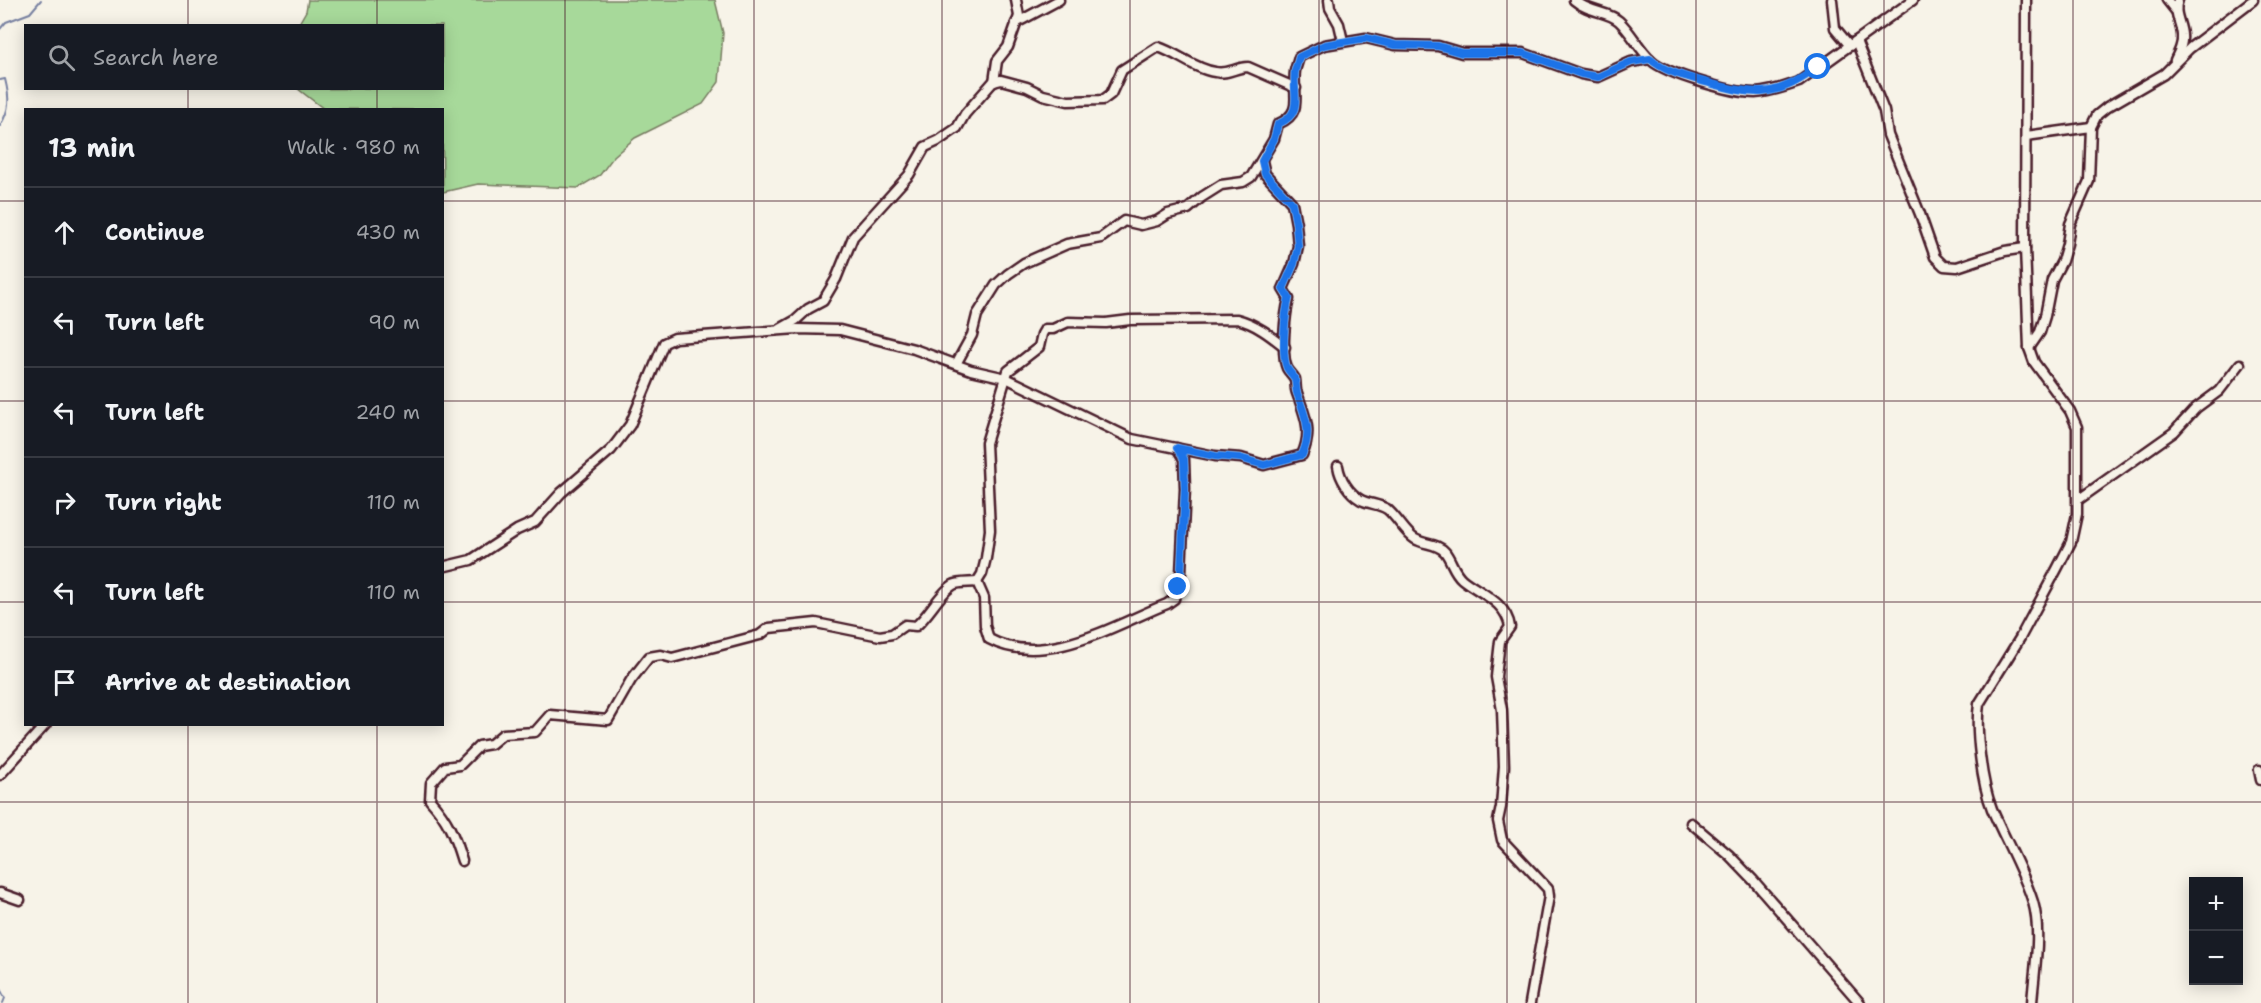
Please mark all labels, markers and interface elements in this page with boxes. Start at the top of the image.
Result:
search box [24,24,444,90]
icon: search [45,41,78,74]
text: Search here [93,43,219,72]
route start [1804,53,1830,79]
text: 13 min [48,130,135,165]
text: Walk · 980 m [287,134,420,160]
icon: ahead [48,216,81,249]
text: Continue [105,218,205,247]
text: 430 m [356,219,420,245]
icon: left [48,306,81,339]
text: Turn left [105,308,204,337]
text: 90 m [368,309,420,335]
icon: left [48,396,81,429]
text: Turn left [105,398,204,427]
text: 240 m [355,399,420,425]
icon: right [48,486,81,519]
text: Turn right [105,488,222,517]
text: 110 m [366,489,420,515]
route end [1164,573,1190,599]
icon: left [48,576,81,609]
text: Turn left [105,578,204,607]
text: 110 m [366,579,420,605]
icon: arrive [48,666,81,699]
text: Arrive at destination [105,668,351,697]
map controls [2189,877,2243,985]
button: + [2189,877,2243,931]
button: − [2189,931,2243,985]

